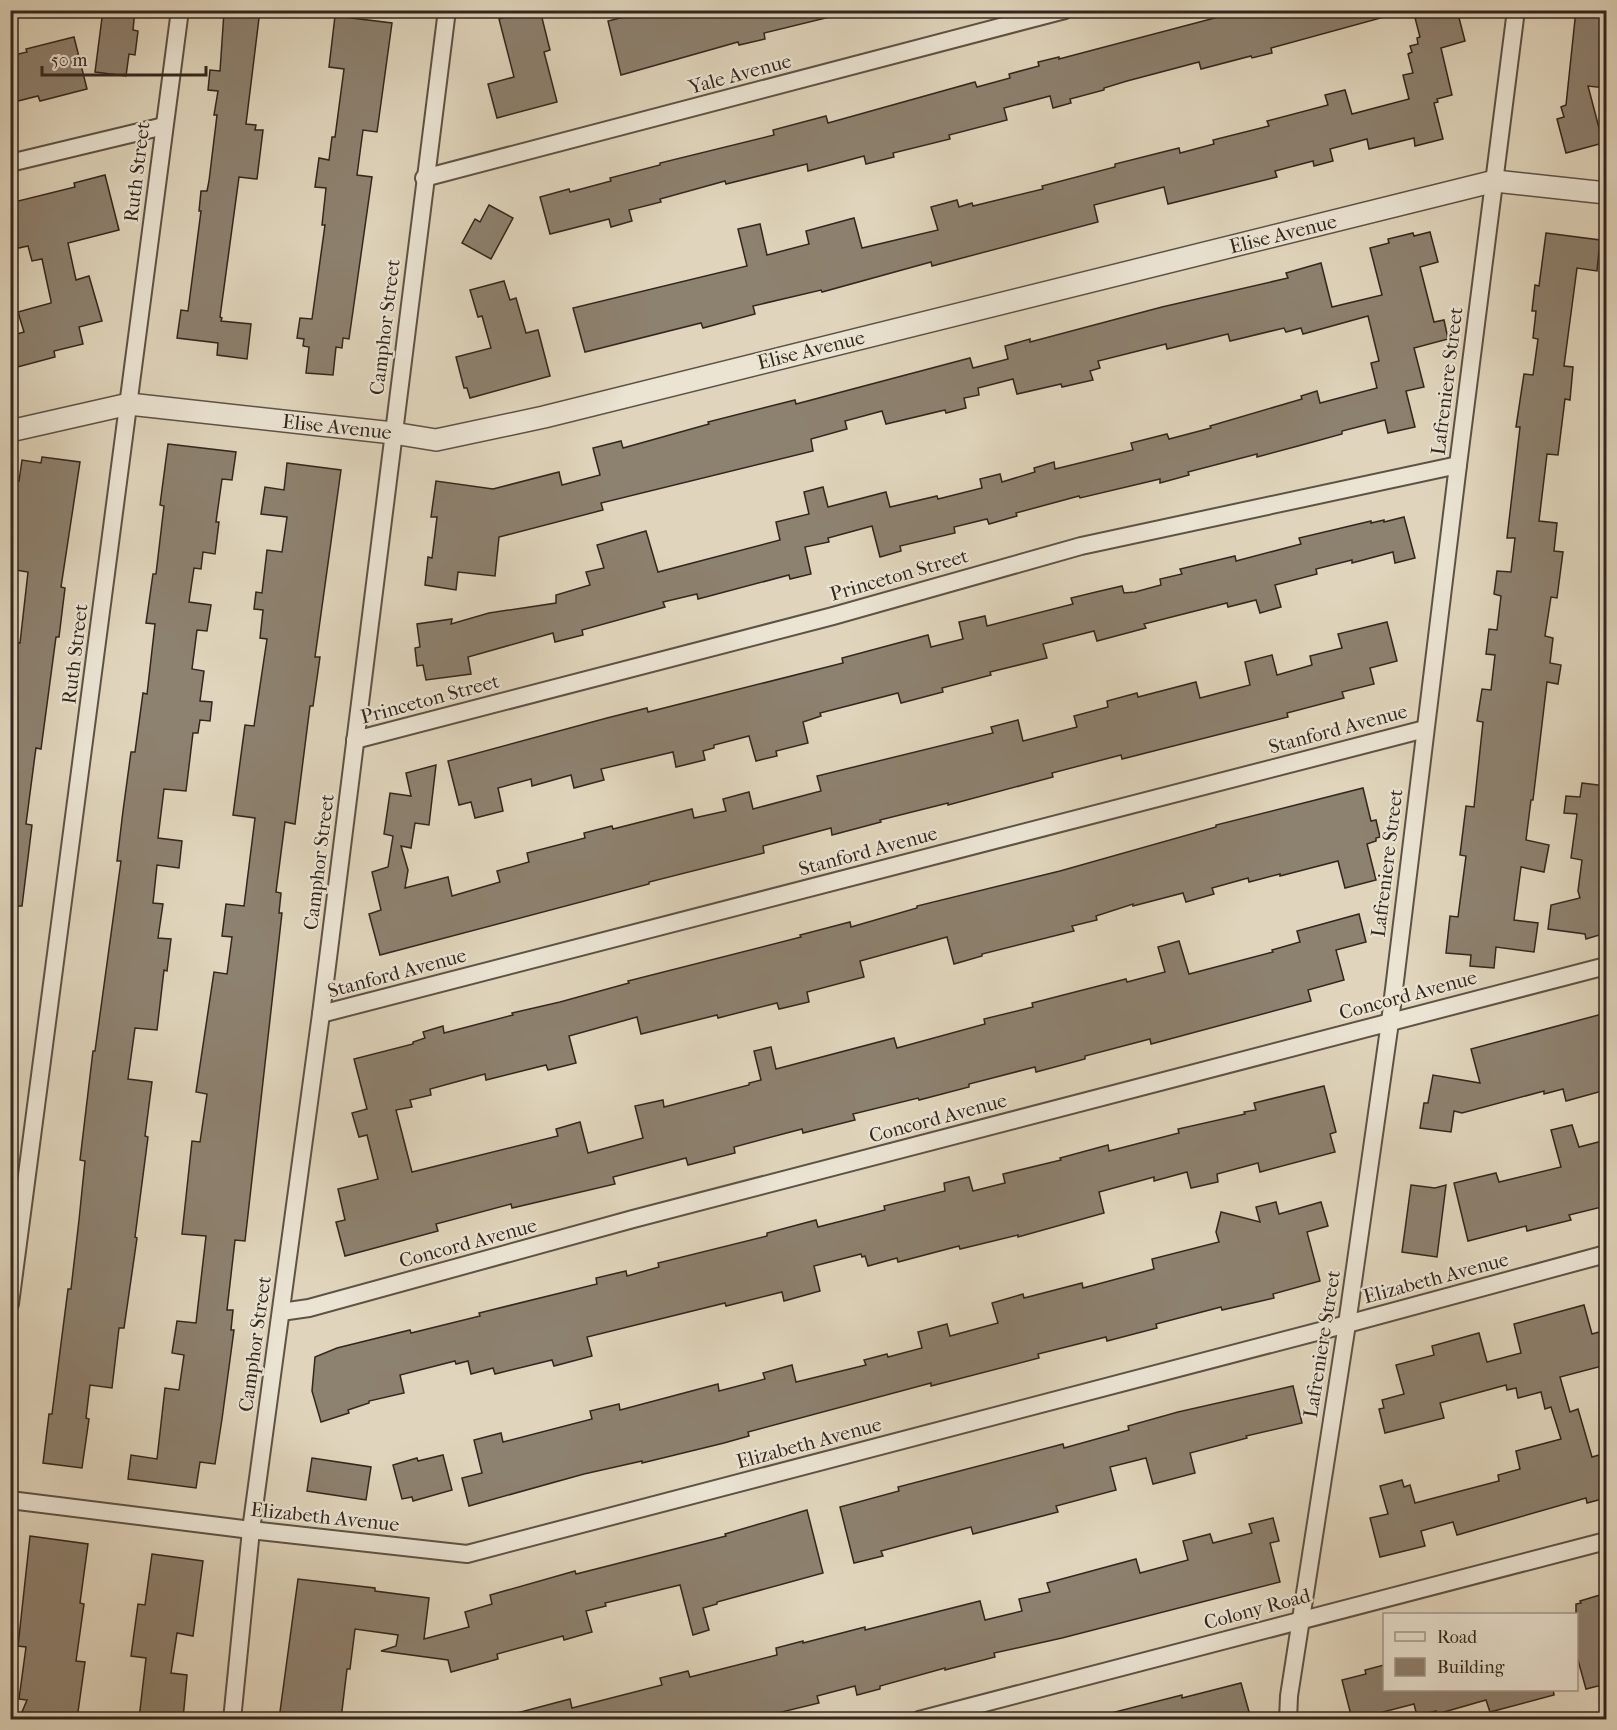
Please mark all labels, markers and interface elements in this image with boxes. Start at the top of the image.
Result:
scale bar [42,39,206,77]
street label: Yale Avenue [685,49,794,99]
text: 50 m [51,50,88,71]
street label: Ruth Street [119,121,155,223]
street label: Elise Avenue [1227,210,1339,258]
street label: Camphor Street [365,258,405,396]
street label: Lafreniere Street [1427,306,1467,456]
street label: Elise Avenue [755,326,867,374]
street label: Elise Avenue [281,410,393,444]
street label: Princeton Street [827,544,971,606]
street label: Ruth Street [57,603,93,705]
street label: Princeton Street [358,669,502,729]
street label: Stanford Avenue [1266,699,1410,759]
street label: Lafreniere Street [1367,788,1407,938]
street label: Camphor Street [299,793,339,931]
street label: Stanford Avenue [796,821,940,881]
street label: Stanford Avenue [325,943,469,1003]
street label: Concord Avenue [1337,966,1480,1024]
street label: Concord Avenue [867,1089,1010,1147]
street label: Concord Avenue [397,1214,540,1272]
street label: Elizabeth Avenue [1361,1248,1511,1308]
street label: Lafreniere Street [1299,1269,1345,1419]
street label: Camphor Street [234,1275,276,1413]
street label: Elizabeth Avenue [734,1413,884,1473]
street label: Elizabeth Avenue [250,1498,401,1536]
street label: Colony Road [1201,1583,1314,1634]
legend [1383,1613,1578,1691]
text: Road [1437,1627,1477,1648]
text: Building [1437,1657,1505,1678]

